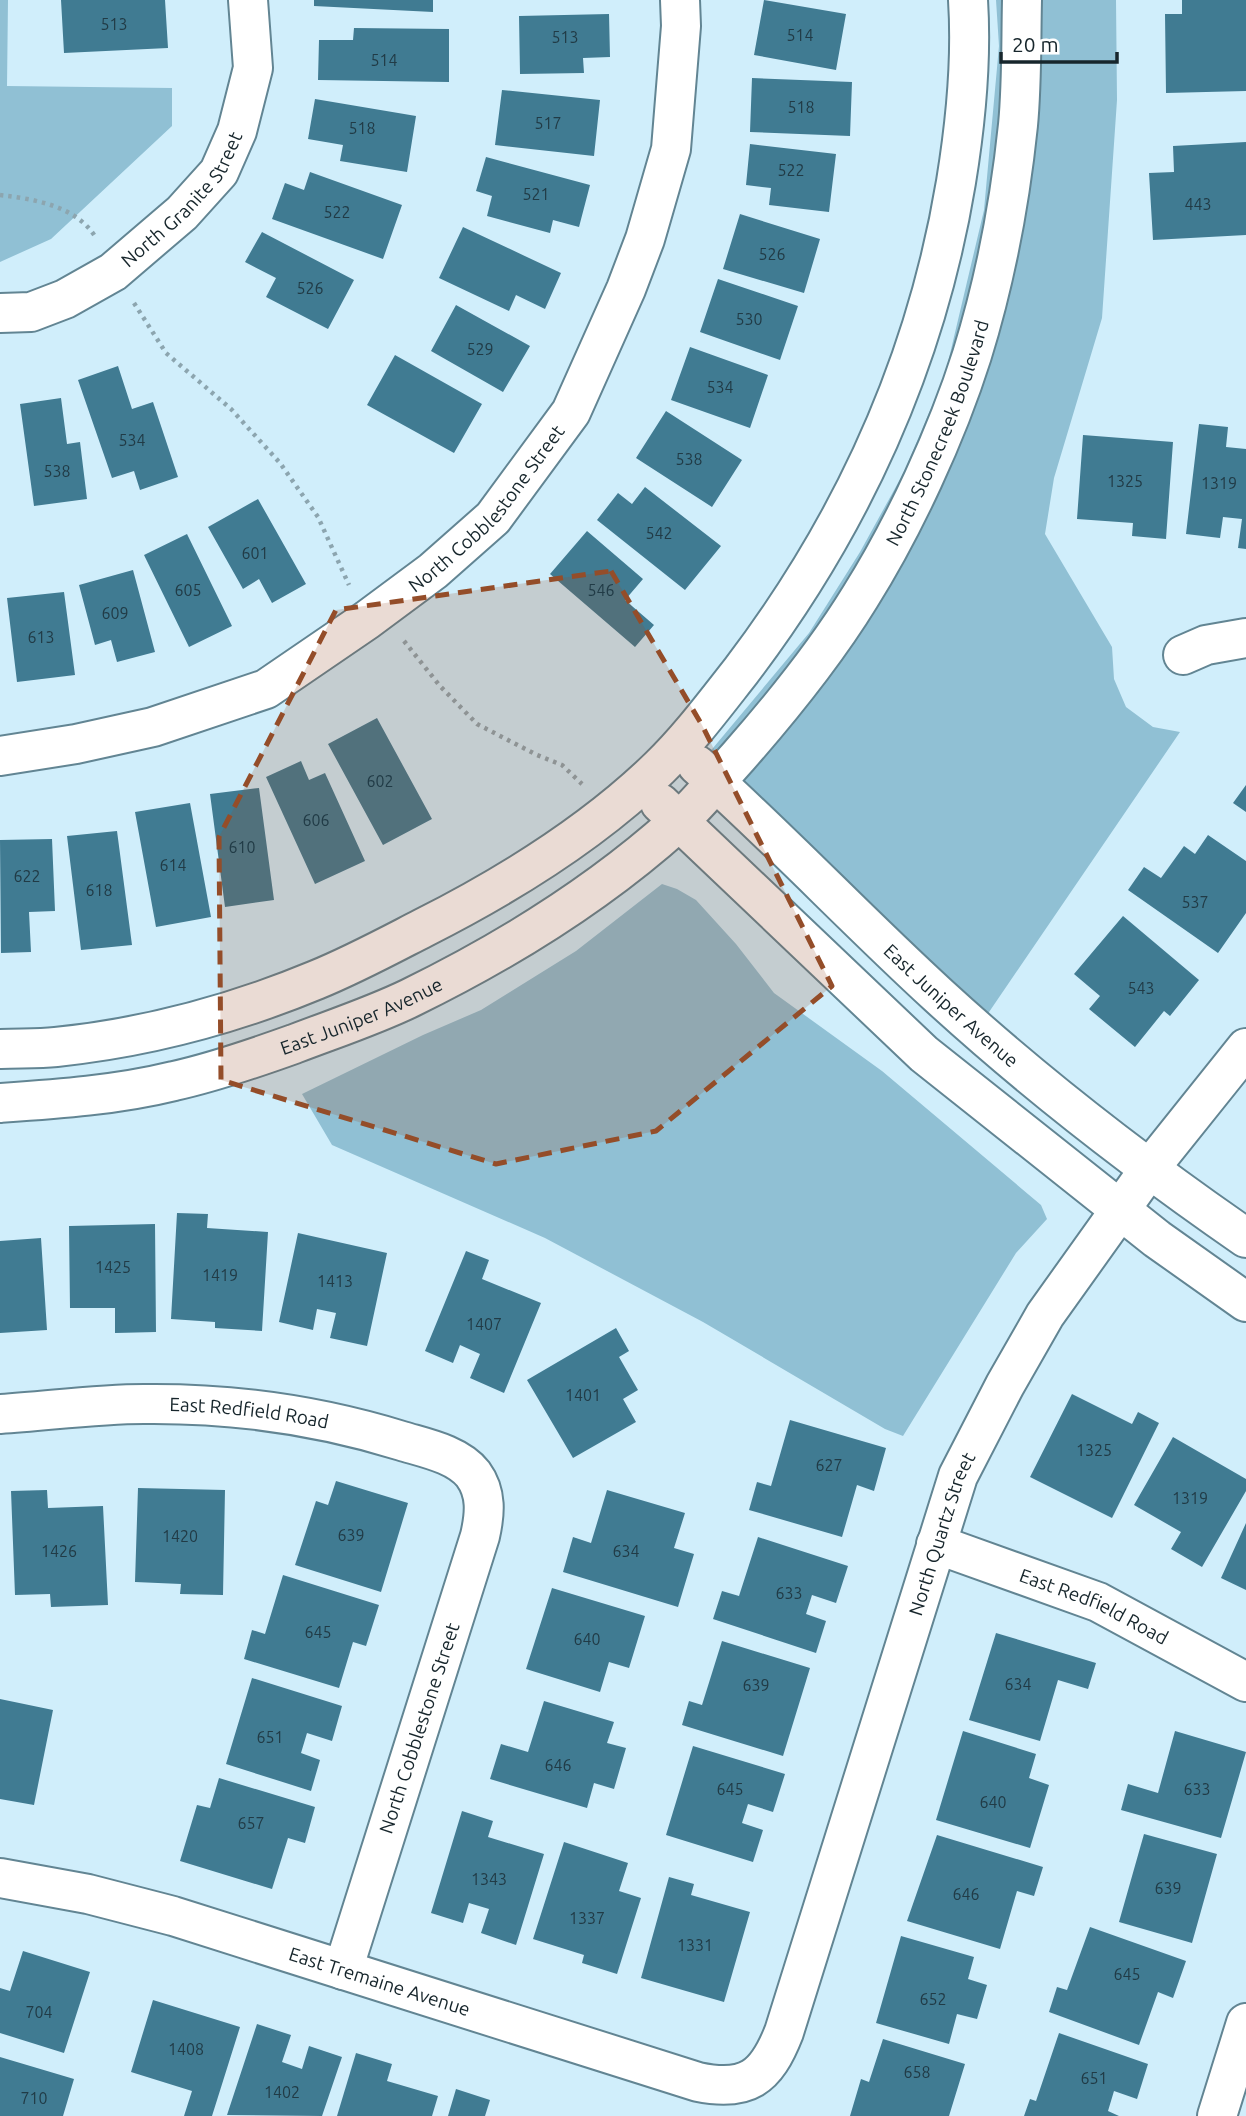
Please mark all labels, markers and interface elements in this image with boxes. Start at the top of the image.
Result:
house number: 513 [100,15,128,33]
scale bar [1001,21,1116,65]
house number: 514 [786,26,814,44]
house number: 513 [551,28,579,46]
text: 20 m [1012,32,1059,56]
house number: 514 [370,51,398,69]
house number: 518 [787,98,815,116]
house number: 517 [534,114,562,132]
house number: 518 [348,119,376,137]
street label: North Granite Street [116,128,247,271]
house number: 522 [777,161,805,179]
house number: 521 [522,185,550,203]
house number: 443 [1184,195,1212,213]
house number: 522 [323,203,351,221]
house number: 526 [758,245,786,263]
house number: 526 [296,279,324,297]
house number: 530 [735,310,763,328]
street label: North Stonecreek Boulevard [881,317,993,549]
house number: 529 [466,340,494,358]
house number: 534 [706,378,734,396]
street label: North Cobblestone Street [404,420,569,596]
house number: 534 [118,431,146,449]
house number: 538 [675,450,703,468]
house number: 538 [43,462,71,480]
house number: 1325 [1107,472,1143,490]
house number: 1319 [1201,474,1237,492]
house number: 542 [645,524,673,542]
house number: 601 [241,544,269,562]
house number: 605 [174,581,202,599]
house number: 546 [587,581,615,599]
house number: 609 [101,604,129,622]
house number: 613 [27,628,55,646]
house number: 602 [366,772,394,790]
house number: 606 [302,811,330,829]
house number: 610 [228,838,256,856]
house number: 614 [159,856,187,874]
house number: 622 [13,867,41,885]
house number: 618 [85,881,113,899]
house number: 537 [1181,893,1209,911]
street label: East Juniper Avenue [879,939,1023,1072]
street label: East Juniper Avenue [277,973,446,1059]
house number: 543 [1127,979,1155,997]
house number: 1425 [95,1258,131,1276]
house number: 1419 [202,1266,238,1284]
house number: 1413 [317,1272,353,1290]
house number: 1407 [466,1315,502,1333]
house number: 1401 [565,1386,601,1404]
street label: East Redfield Road [169,1393,331,1433]
house number: 1325 [1076,1441,1112,1459]
street label: North Quartz Street [904,1448,980,1618]
house number: 627 [815,1456,843,1474]
house number: 1319 [1172,1489,1208,1507]
house number: 639 [337,1526,365,1544]
house number: 1420 [162,1527,198,1545]
house number: 1426 [41,1542,77,1560]
house number: 634 [612,1542,640,1560]
street label: East Redfield Road [1017,1564,1172,1649]
house number: 633 [775,1584,803,1602]
street label: North Cobblestone Street [374,1619,464,1836]
house number: 645 [304,1623,332,1641]
house number: 640 [573,1630,601,1648]
house number: 634 [1004,1675,1032,1693]
house number: 639 [742,1676,770,1694]
house number: 651 [256,1728,284,1746]
house number: 646 [544,1756,572,1774]
house number: 645 [716,1780,744,1798]
house number: 633 [1183,1780,1211,1798]
house number: 640 [979,1793,1007,1811]
house number: 657 [237,1814,265,1832]
house number: 1343 [471,1870,507,1888]
house number: 639 [1154,1879,1182,1897]
house number: 646 [952,1885,980,1903]
house number: 1337 [569,1909,605,1927]
house number: 1331 [677,1936,713,1954]
street label: East Tremaine Avenue [286,1942,473,2020]
house number: 645 [1113,1965,1141,1983]
house number: 652 [919,1990,947,2008]
house number: 704 [25,2003,53,2021]
house number: 1408 [168,2040,204,2058]
house number: 658 [903,2063,931,2081]
house number: 651 [1080,2069,1108,2087]
house number: 1402 [264,2083,300,2101]
house number: 710 [20,2089,48,2107]

